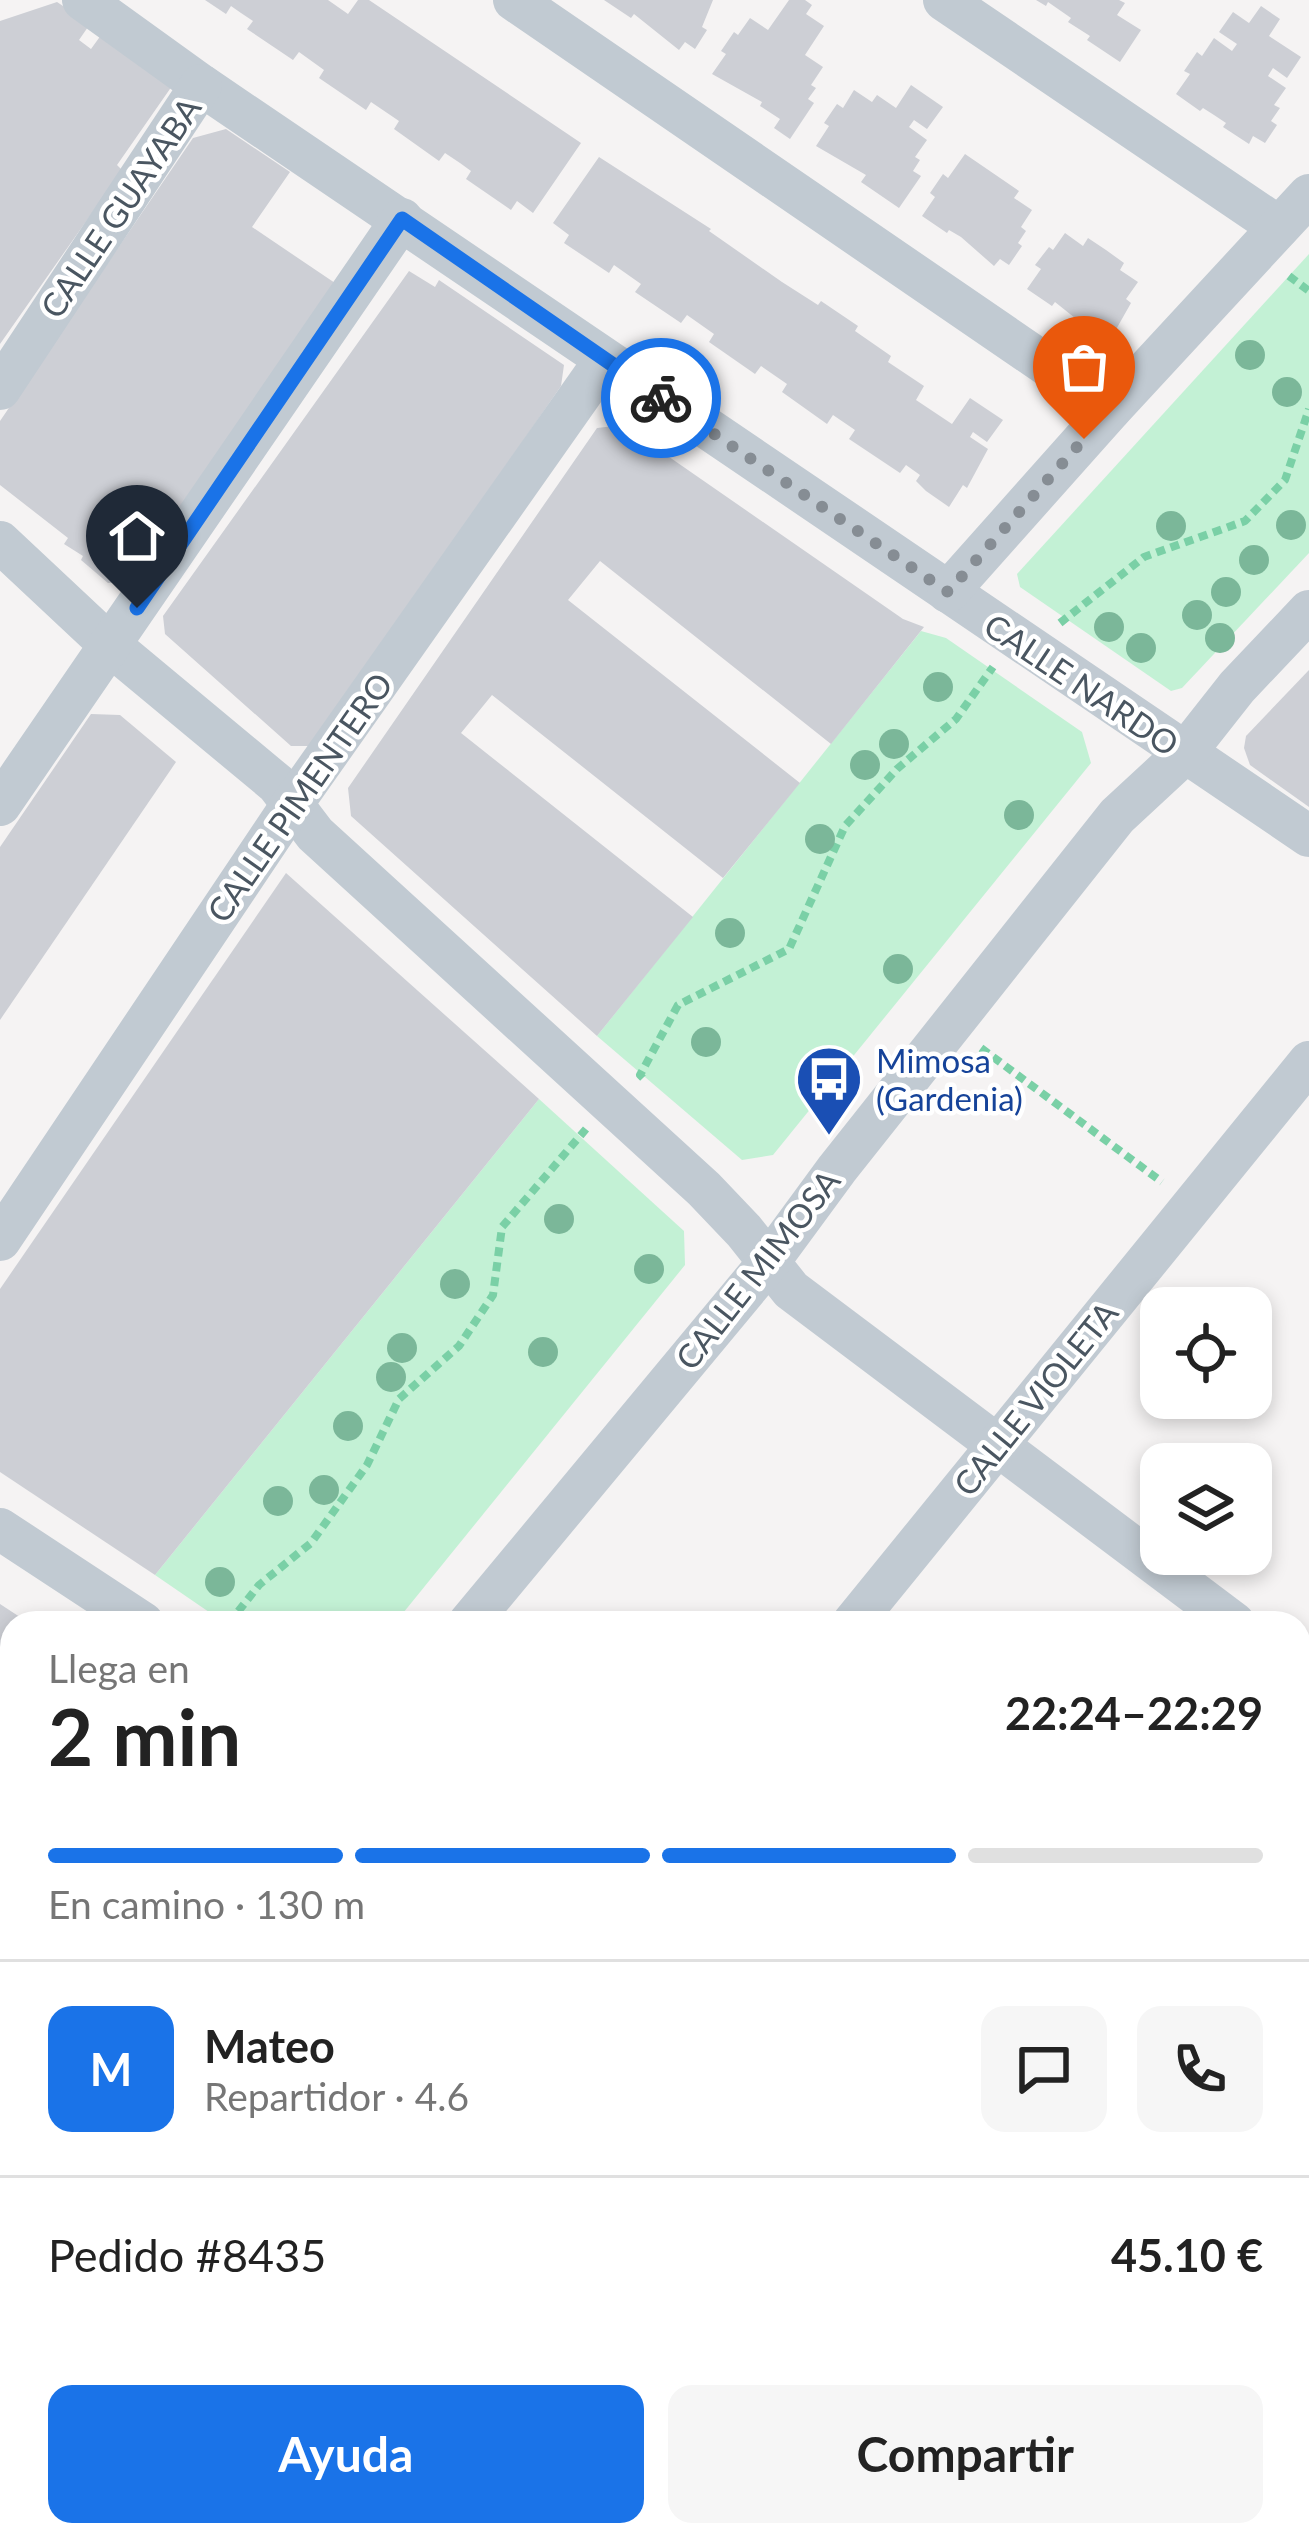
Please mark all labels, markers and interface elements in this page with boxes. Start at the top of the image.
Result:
street label: CALLE GUAYABA [31,88,209,325]
pin [1033,316,1135,439]
icon: bag [1051,334,1117,400]
courier [601,338,721,458]
icon: bike [628,365,694,431]
pin [86,485,188,608]
icon: home [104,503,170,569]
street label: CALLE NARDO [977,604,1187,764]
street label: CALLE PIMENTERO [198,665,400,929]
place label: Mimosa (Gardenia) [876,1040,1023,1118]
bus stop icon: Mimosa (Gardenia) [794,1044,864,1138]
street label: CALLE MIMOSA [667,1161,848,1377]
map controls [1140,1287,1272,1575]
button: locate [1140,1287,1272,1419]
street label: CALLE VIOLETA [945,1292,1126,1503]
button: layers [1140,1443,1272,1575]
text: Llega en [48,1645,190,1691]
text: 22:24–22:29 [1005,1686,1263,1740]
text: 2 min [48,1689,241,1783]
text: En camino · 130 m [48,1881,365,1927]
button: chat [981,2006,1107,2132]
button: phone [1137,2006,1263,2132]
text: Mateo [204,2019,335,2073]
text: M [90,2042,132,2096]
text: Repartidor · 4.6 [204,2073,469,2119]
text: Pedido #8435 [48,2228,326,2282]
text: 45.10 € [1111,2228,1263,2282]
button: Ayuda [48,2385,644,2523]
button: Compartir [668,2385,1263,2523]

